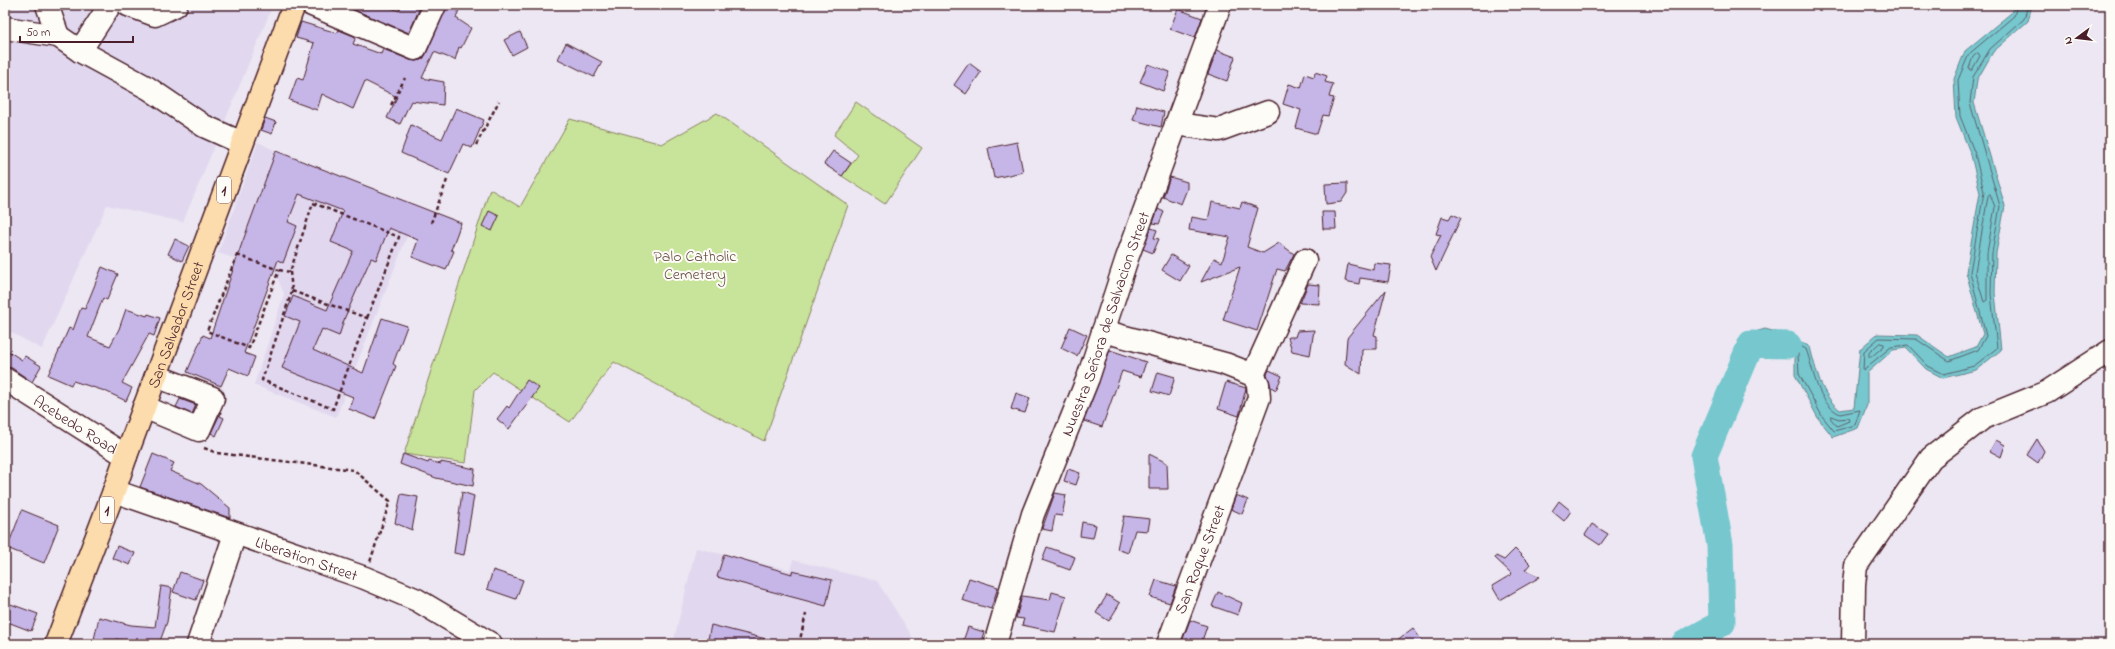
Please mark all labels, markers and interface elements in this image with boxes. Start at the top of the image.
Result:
scale bar [20,18,133,44]
north arrow [2057,18,2097,58]
text: 50 m [26,24,50,42]
text: N [2060,35,2077,46]
road number: 1 [217,177,231,203]
street label: Nuestra Señora de Salvacion Street [1056,208,1157,440]
park label: Palo Catholic Cemetery [654,245,737,287]
street label: San Salvador Street [142,258,212,392]
street label: Acebedo Road [28,390,122,462]
road number: 1 [100,497,114,523]
street label: San Roque Street [1169,501,1233,618]
street label: Liberation Street [252,531,361,589]

